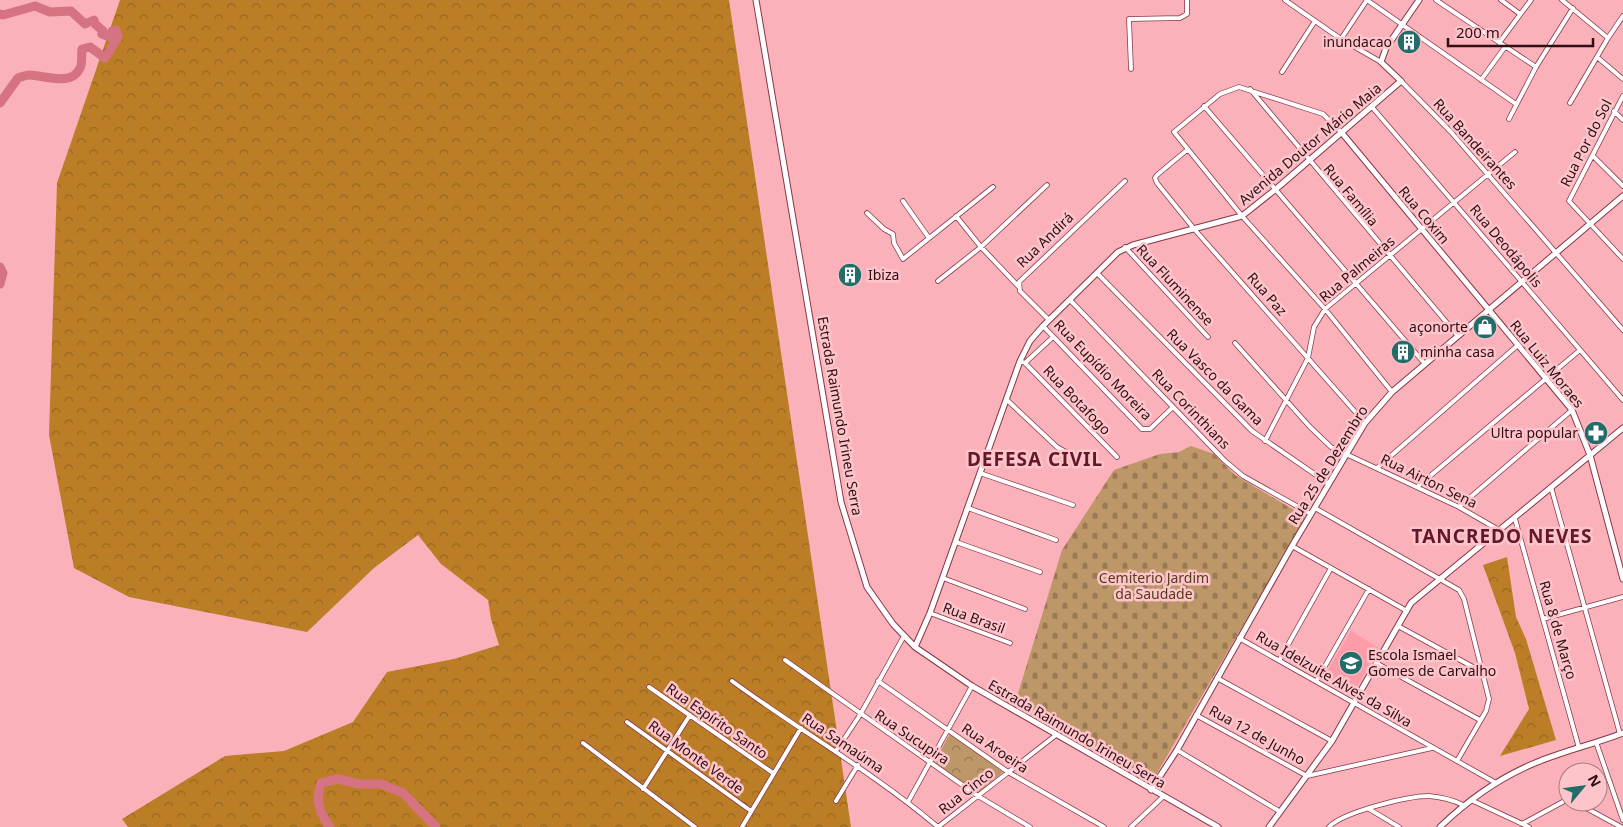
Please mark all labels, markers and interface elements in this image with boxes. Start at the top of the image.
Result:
scale bar [1448,15,1593,47]
text: 200 m [1456,22,1500,42]
building icon: inundacao [1396,29,1422,55]
place label: inundacao [1323,32,1392,51]
street label: Avenida Doutor Mário Maia [1234,78,1385,209]
street label: Rua Bandeirantes [1429,94,1522,193]
street label: Rua Por do Sol [1555,96,1616,190]
street label: Rua Família [1320,160,1383,230]
street label: Rua Coxim [1395,182,1454,248]
street label: Rua Deodápolis [1466,200,1547,291]
street label: Rua Andirá [1012,208,1077,271]
street label: Rua Palmeiras [1315,231,1399,306]
street label: Rua Fluminense [1133,240,1218,330]
building icon: Ibiza [837,262,863,288]
place label: Ibiza [868,265,899,284]
street label: Rua Paz [1243,268,1292,320]
shop icon: açonorte [1472,314,1498,340]
street label: Estrada Raimundo Irineu Serra [814,315,867,517]
street label: Rua Eupídio Moreira [1050,315,1157,424]
street label: Rua Luiz Moraes [1506,316,1589,412]
place label: açonorte [1409,317,1468,336]
street label: Rua Vasco da Gama [1163,324,1268,429]
building icon: minha casa [1390,339,1416,365]
place label: minha casa [1420,342,1495,361]
street label: Rua Botafogo [1039,361,1115,439]
street label: Rua Corinthians [1148,364,1235,453]
street label: Rua 25 de Dezembro [1283,402,1372,528]
pharmacy icon: Ultra popular [1583,420,1609,446]
place label: Ultra popular [1491,423,1578,442]
district label: DEFESA CIVIL [967,446,1103,472]
street label: Rua Airton Sena [1378,449,1481,512]
district label: TANCREDO NEVES [1412,523,1592,549]
park label: Cemiterio Jardim da Saudade [1099,568,1209,603]
street label: Rua 8 de Março [1535,578,1582,681]
street label: Rua Brasil [940,597,1008,638]
street label: Rua Idelzuite Alves da Silva [1253,626,1416,731]
place label: Escola Ismael Gomes de Carvalho [1368,645,1496,680]
school or university icon: Escola Ismael Gomes de Carvalho [1338,650,1364,676]
street label: Estrada Raimundo Irineu Serra [985,675,1169,792]
street label: Rua Espírito Santo [663,678,772,763]
street label: Rua 12 de Junho [1206,700,1309,769]
street label: Rua Sucupira [871,705,953,769]
street label: Rua Samaúma [799,708,888,777]
street label: Rua Monte Verde [645,716,748,798]
street label: Rua Aroeira [958,718,1032,777]
north arrow [1558,762,1608,812]
street label: Rua Cinco [934,763,997,818]
text: N [1584,771,1606,790]

